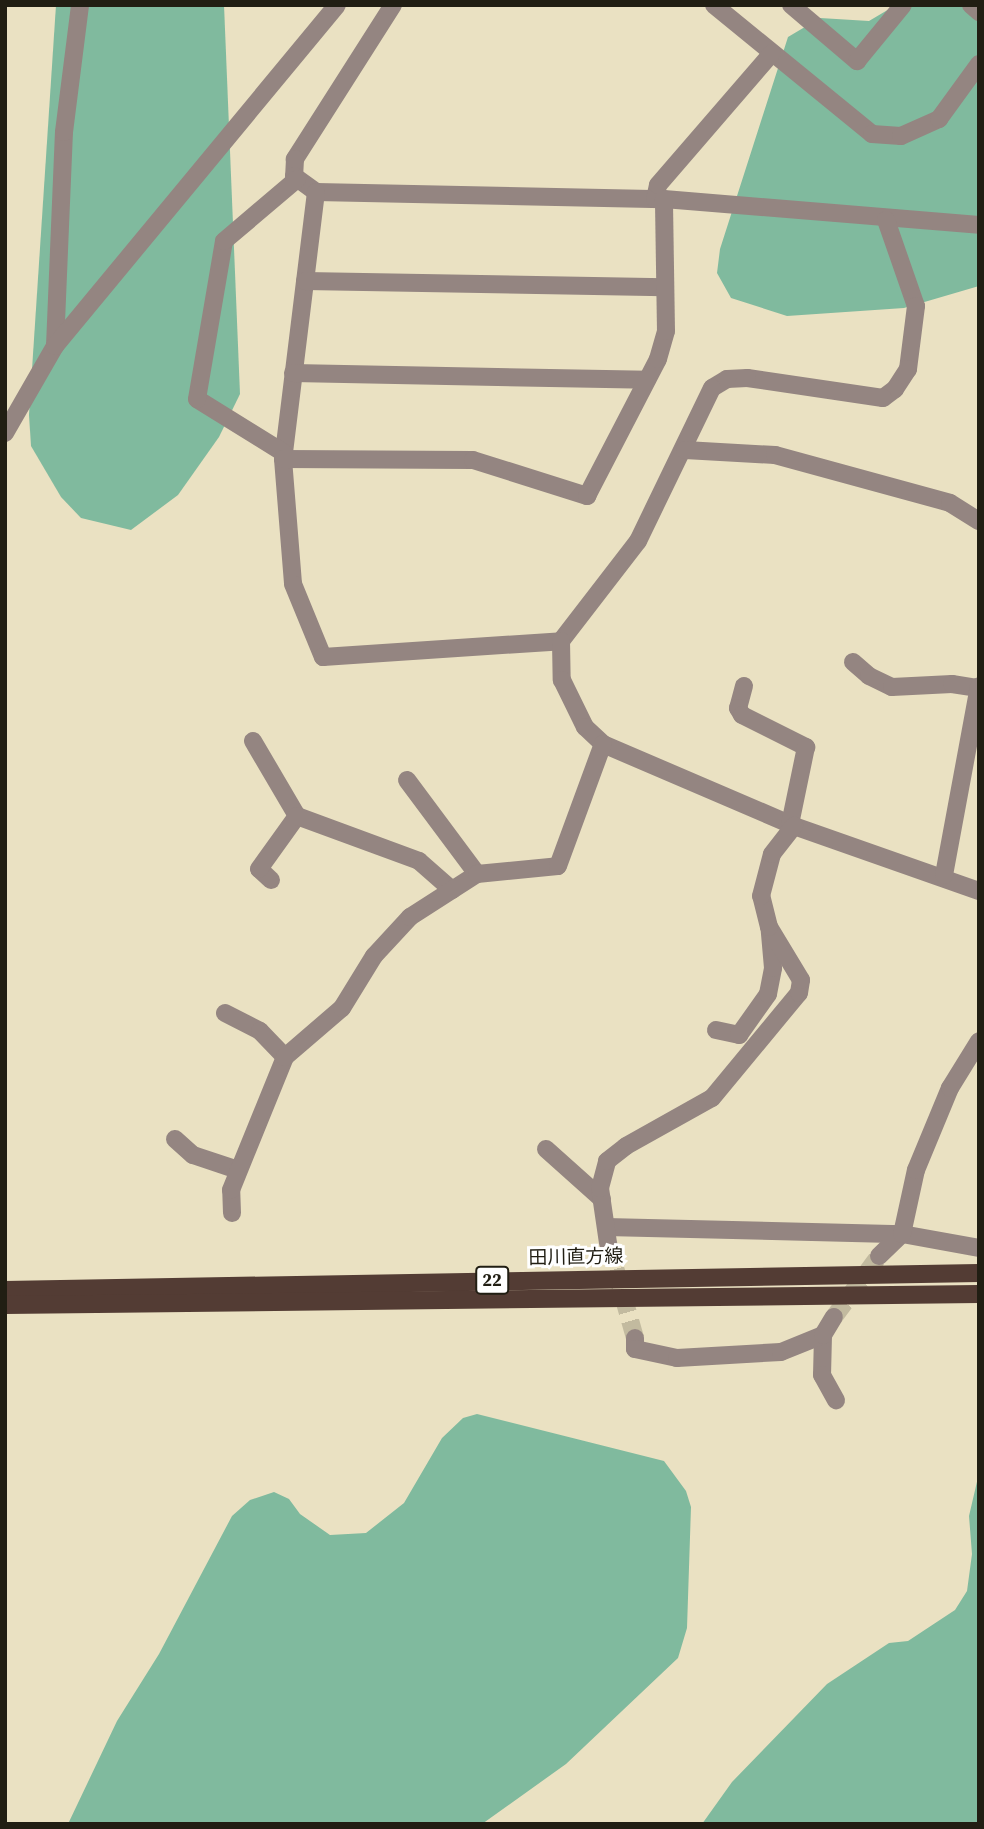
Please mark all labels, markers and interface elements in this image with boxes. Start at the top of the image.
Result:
street label: 田川直方線 [528,1245,624,1269]
road number: 22 [475,1266,510,1294]

